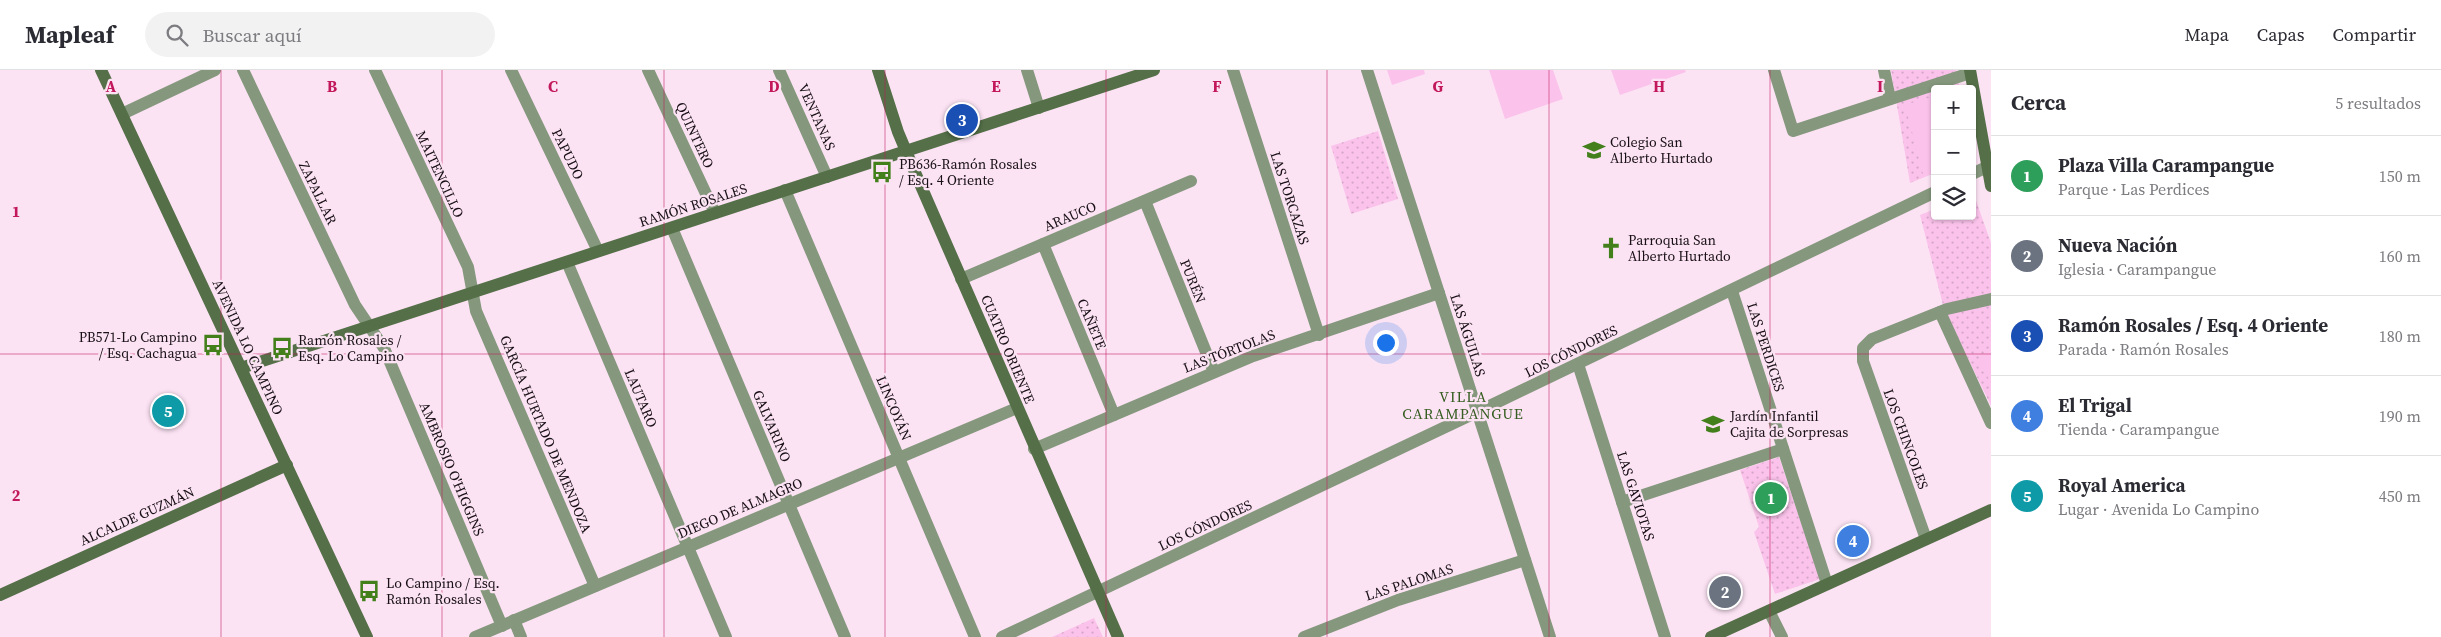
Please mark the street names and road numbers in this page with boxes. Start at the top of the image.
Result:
street label: VENTANAS [793,81,841,153]
street label: QUINTERO [671,99,719,171]
street label: PAPUDO [547,125,589,183]
street label: MAITENCILLO [411,127,469,221]
street label: LAS TORCAZAS [1266,149,1314,247]
street label: ZAPALLAR [294,158,342,228]
street label: RAMÓN ROSALES [636,178,750,232]
street label: ARAUCO [1041,196,1099,236]
street label: PURÉN [1175,256,1211,306]
street label: AVENIDA LO CAMPINO [208,276,288,418]
street label: LAS ÁGUILAS [1445,291,1491,379]
street label: CUATRO ORIENTE [976,292,1040,406]
street label: CAÑETE [1072,295,1112,353]
street label: LAS PERDICES [1742,300,1790,394]
street label: LOS CÓNDORES [1521,320,1621,382]
street label: LAS TÓRTOLAS [1180,324,1278,378]
street label: GARCÍA HURTADO DE MENDOZA [495,332,597,537]
street label: LAUTARO [620,366,662,431]
street label: LINCOYÁN [871,373,917,443]
street label: LOS CHINCOLES [1879,386,1933,492]
street label: GALVARINO [748,387,796,465]
street label: AMBROSIO O'HIGGINS [415,399,489,539]
street label: LAS GAVIOTAS [1612,449,1660,543]
street label: DIEGO DE ALMAGRO [674,473,806,543]
street label: ALCALDE GUZMÁN [76,482,198,550]
street label: LOS CÓNDORES [1155,495,1255,555]
street label: LAS PALOMAS [1362,558,1456,606]

